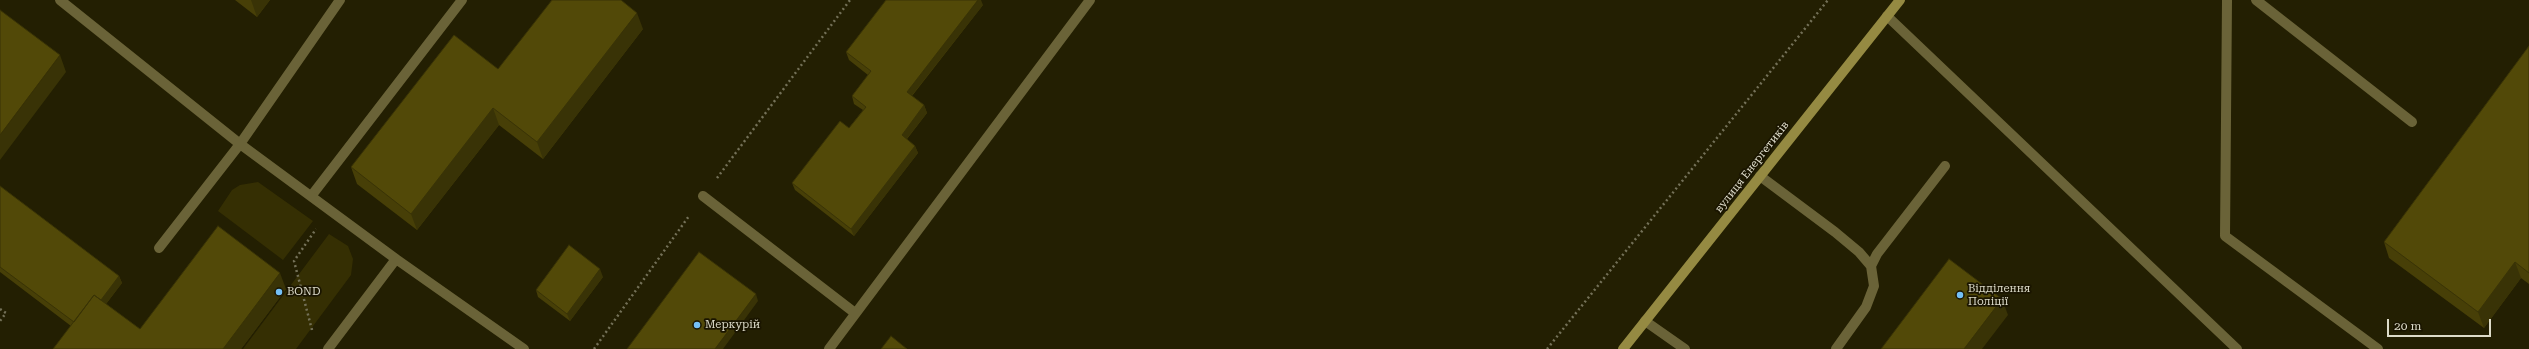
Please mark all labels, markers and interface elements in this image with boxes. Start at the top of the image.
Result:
street label: вулиця Енергетиків [1712,119,1792,215]
place label: Відділення Поліції [1968,282,2030,308]
place label: BOND [287,285,320,299]
marker: BOND [274,287,284,297]
marker: Відділення Поліції [1955,290,1965,300]
scale bar [2389,311,2493,337]
place label: Меркурій [705,318,760,332]
text: 20 m [2394,319,2421,333]
marker: Меркурій [692,320,702,330]

